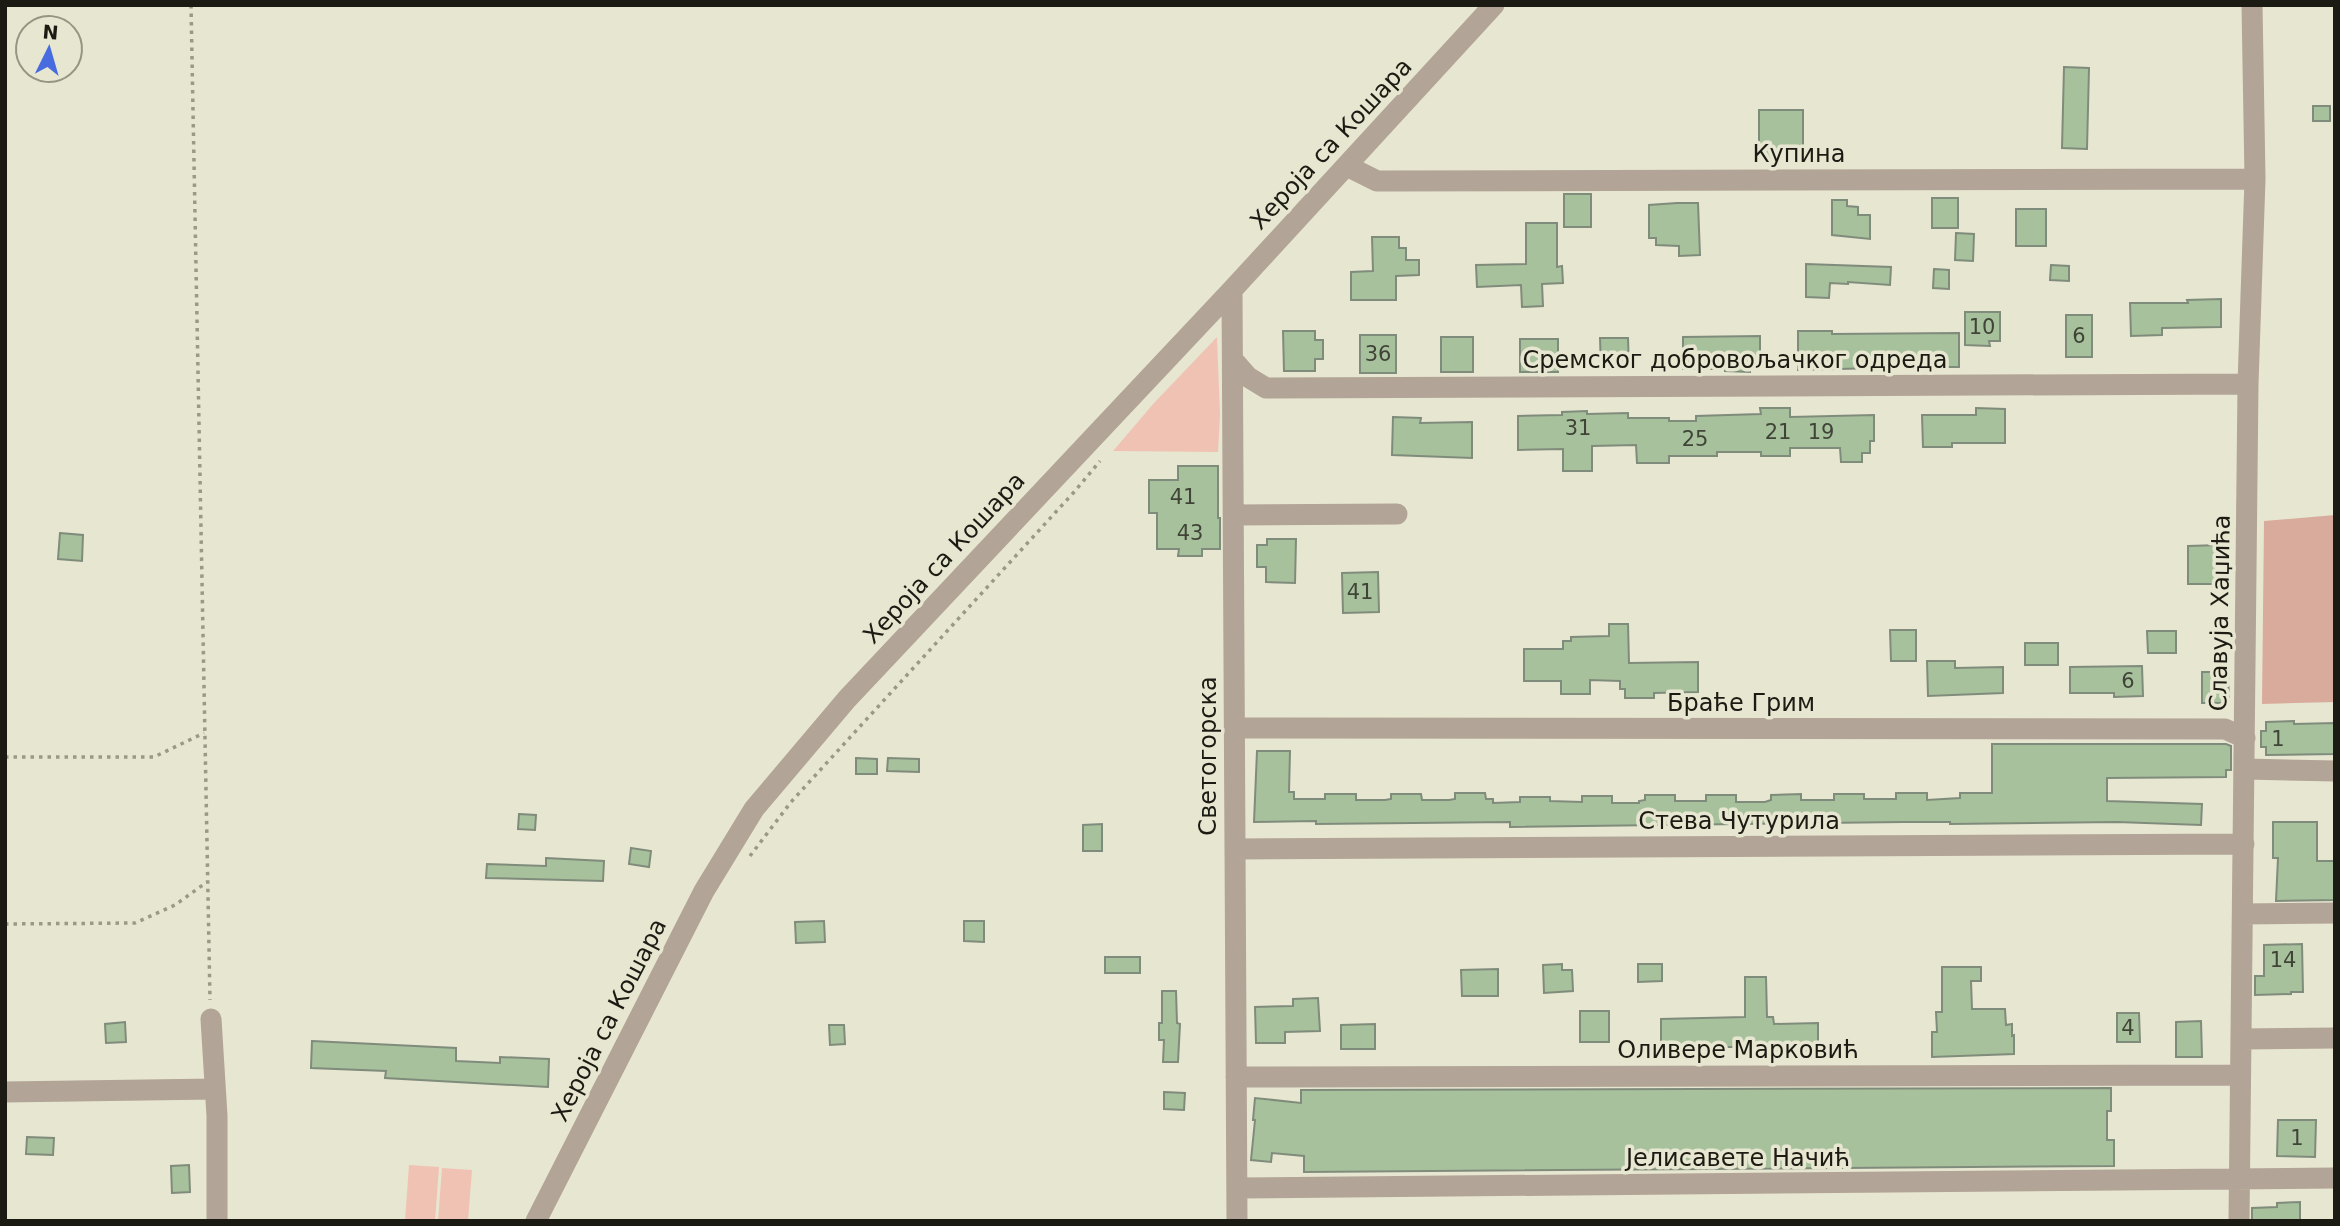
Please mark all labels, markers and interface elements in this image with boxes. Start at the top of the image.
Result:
north arrow [14,14,84,84]
text: N [42,20,59,44]
street label: Хероја са Кошара [1244,53,1418,235]
street label: Купина [1753,140,1845,168]
house number: 10 [1969,315,1995,339]
house number: 6 [2072,324,2086,348]
house number: 36 [1365,342,1391,366]
street label: Сремског добровољачког одреда [1523,346,1947,374]
house number: 31 [1565,416,1591,440]
house number: 21 [1765,420,1791,444]
house number: 19 [1808,420,1834,444]
house number: 25 [1682,427,1708,451]
street label: Хероја са Кошара [857,467,1031,649]
house number: 41 [1170,485,1196,509]
street label: Славуја Хаџића [2204,514,2236,712]
house number: 43 [1177,521,1203,545]
house number: 41 [1347,580,1373,604]
house number: 6 [2121,669,2135,693]
street label: Светогорска [1194,676,1222,836]
street label: Браће Грим [1667,689,1815,717]
house number: 1 [2271,727,2285,751]
street label: Стева Чутурила [1638,807,1840,835]
street label: Хероја са Кошара [546,914,672,1126]
house number: 14 [2270,948,2296,972]
house number: 4 [2121,1016,2135,1040]
street label: Оливере Марковић [1617,1036,1859,1064]
house number: 1 [2290,1126,2304,1150]
street label: Јелисавете Начић [1624,1144,1850,1172]

